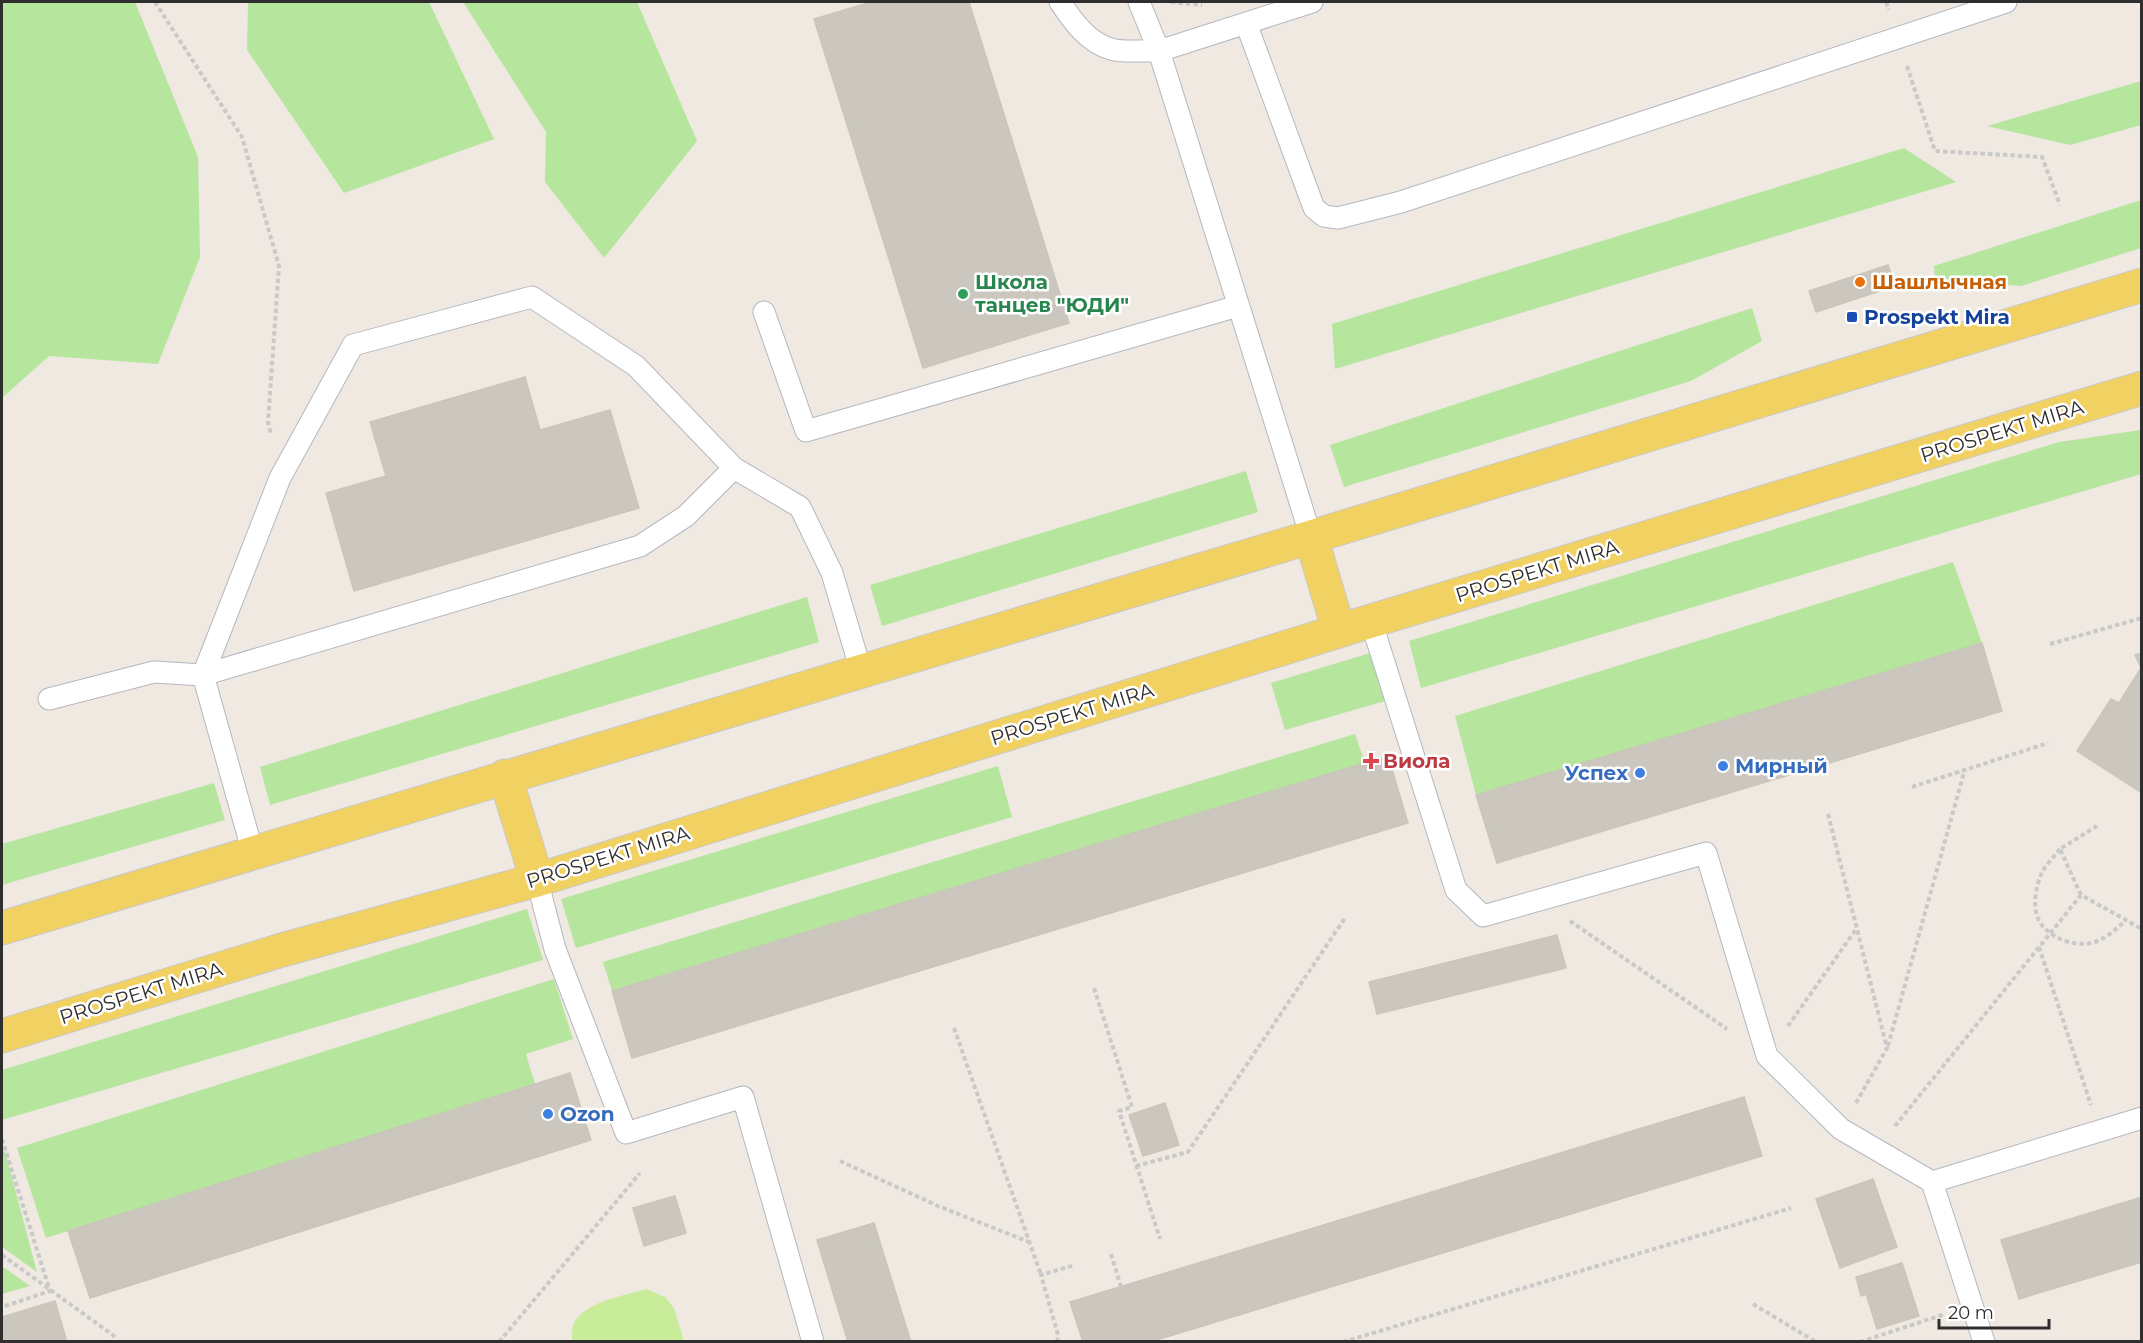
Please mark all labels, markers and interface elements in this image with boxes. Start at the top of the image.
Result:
place label: Школа танцев "ЮДИ" [975,270,1129,317]
place label: Шашлычная [1872,270,2007,294]
marker: Шашлычная [1853,275,1867,289]
marker: Школа танцев "ЮДИ" [956,287,970,301]
place label: Prospekt Mira [1864,305,2010,329]
marker: Prospekt Mira [1845,310,1859,324]
street label: PROSPEKT MIRA [1917,395,2087,467]
street label: PROSPEKT MIRA [1452,535,1622,607]
street label: PROSPEKT MIRA [987,678,1157,750]
place label: Виола [1383,749,1450,773]
marker: Виола [1364,754,1378,768]
place label: Мирный [1735,754,1828,778]
marker: Мирный [1716,759,1730,773]
place label: Успех [1565,761,1628,785]
marker: Успех [1633,766,1647,780]
street label: PROSPEKT MIRA [523,821,693,893]
street label: PROSPEKT MIRA [56,957,226,1029]
place label: Ozon [560,1102,615,1126]
marker: Ozon [541,1107,555,1121]
scale bar [1939,1292,2048,1330]
text: 20 m [1948,1302,1994,1324]

